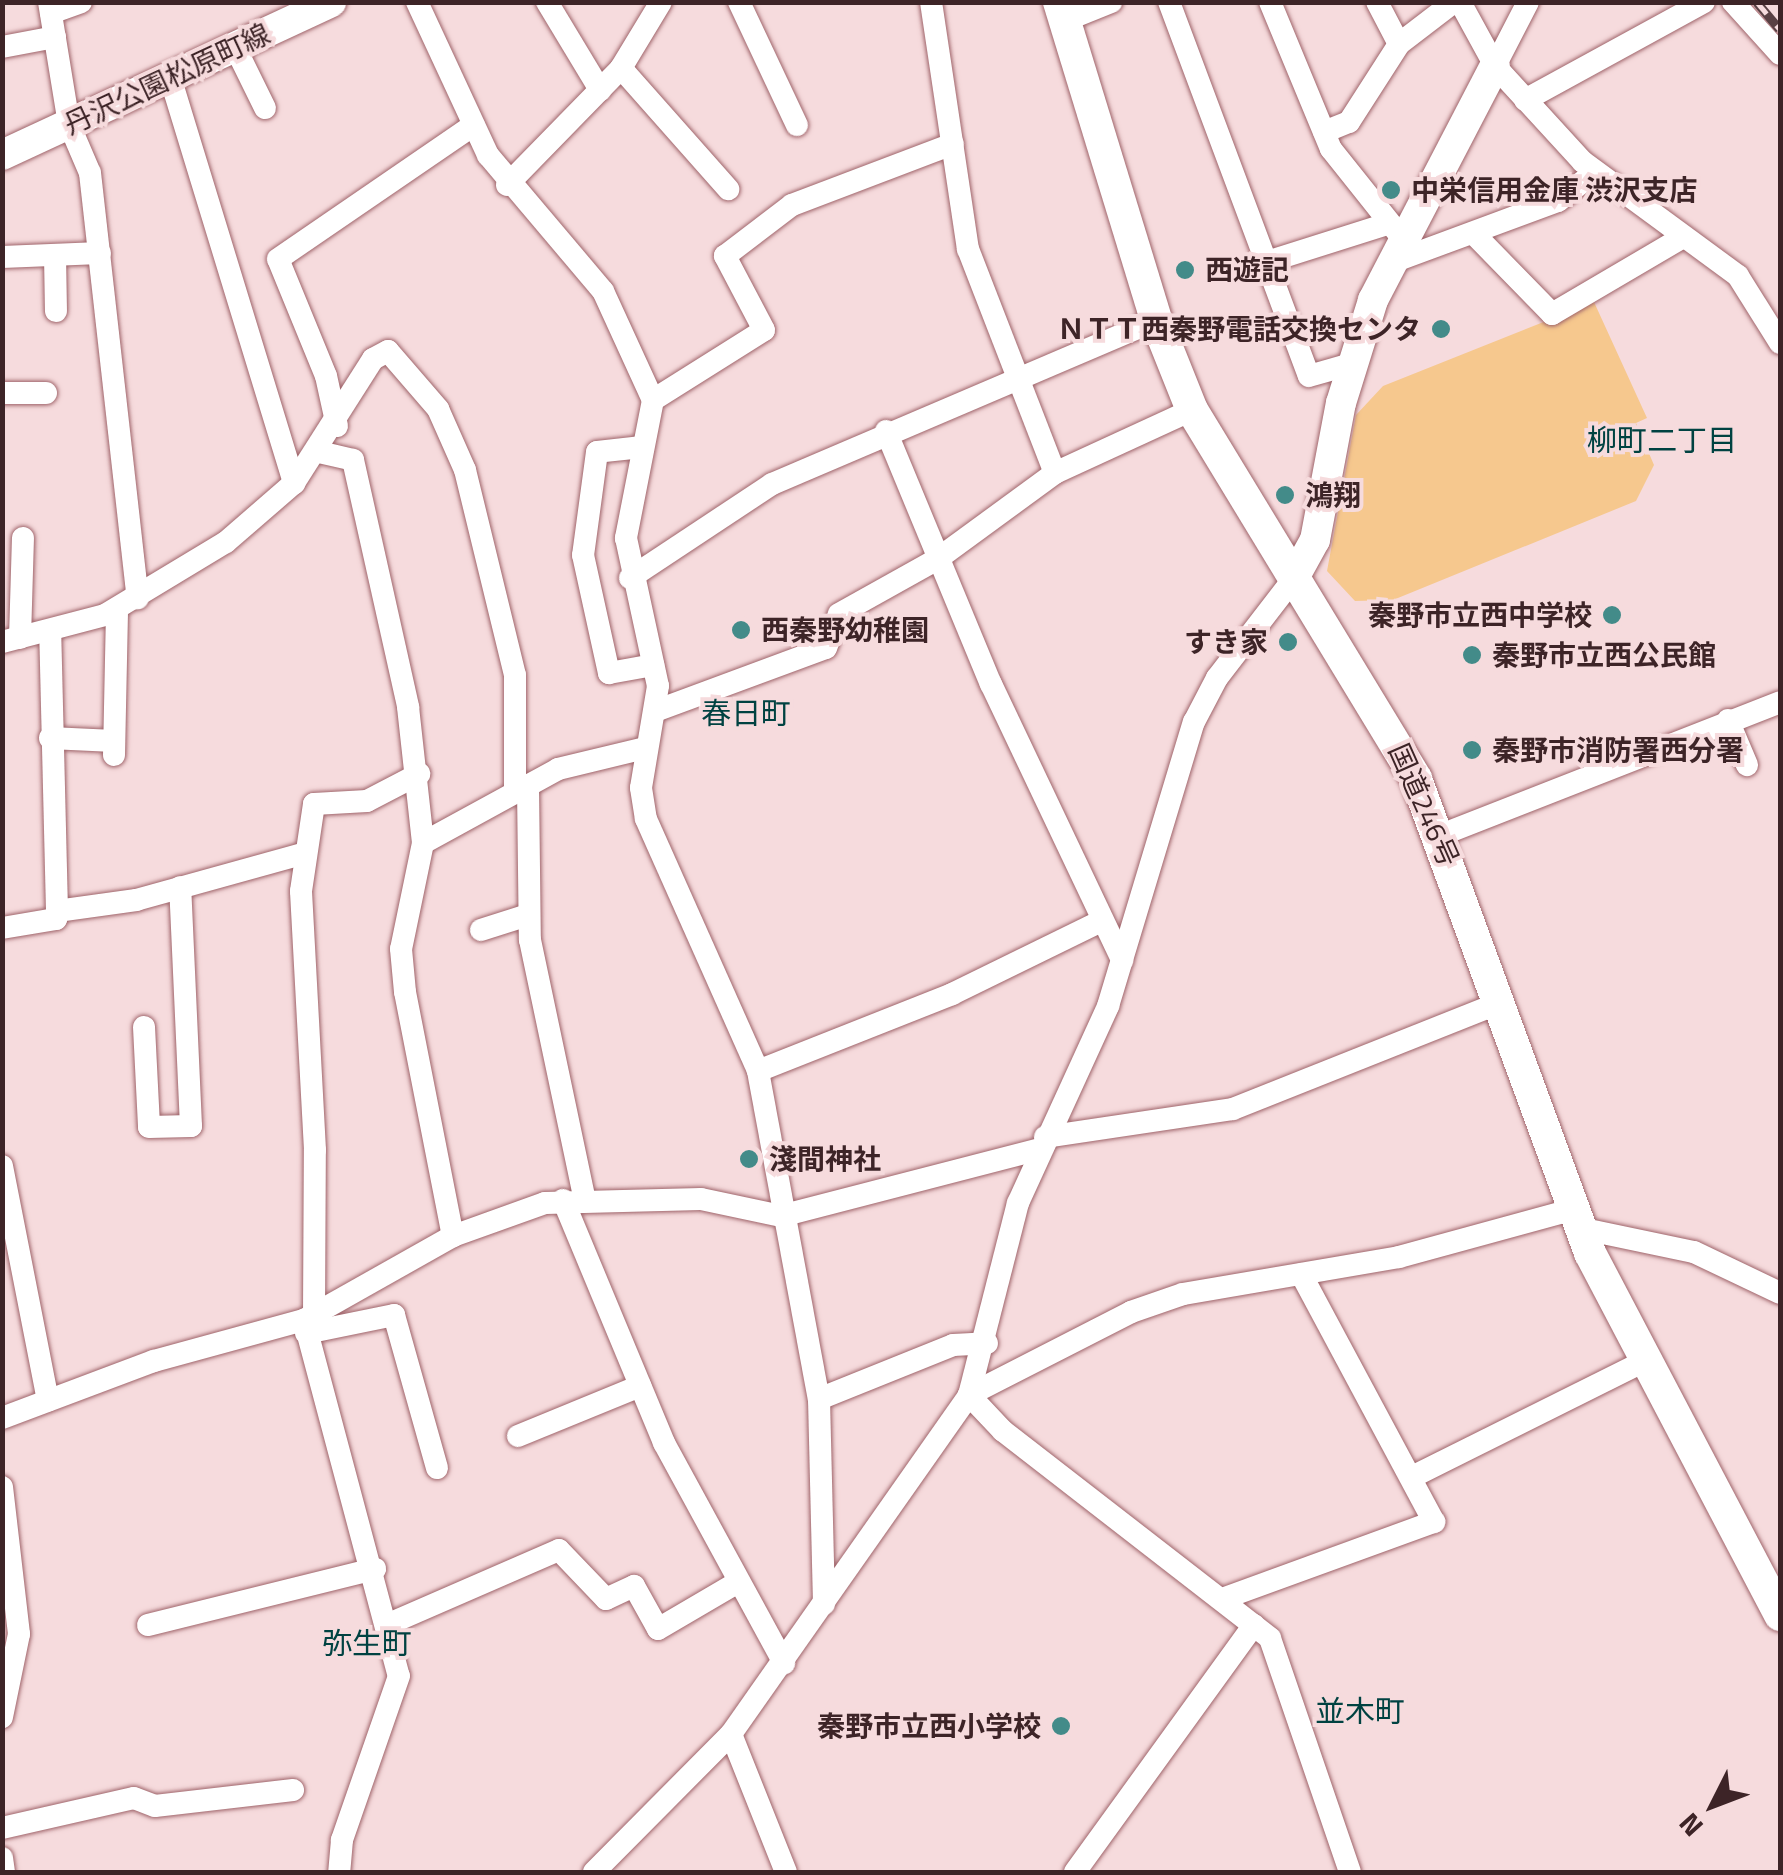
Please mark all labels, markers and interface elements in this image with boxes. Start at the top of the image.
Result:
street label: 丹沢公園松原町線 [58,16,276,142]
place label: 中栄信用金庫 渋沢支店 [1411,173,1697,207]
marker: 中栄信用金庫 渋沢支店 [1380,179,1402,201]
place label: 西遊記 [1205,253,1289,287]
marker: 西遊記 [1174,259,1196,281]
place label: ＮＴＴ西秦野電話交換センタ [1057,312,1421,346]
marker: ＮＴＴ西秦野電話交換センタ [1430,318,1452,340]
district label: 柳町二丁目 [1587,422,1737,458]
place label: 鴻翔 [1305,478,1361,512]
marker: 鴻翔 [1274,484,1296,506]
place label: 秦野市立西中学校 [1368,598,1592,632]
marker: 秦野市立西中学校 [1601,604,1623,626]
place label: 西秦野幼稚園 [761,613,929,647]
marker: 西秦野幼稚園 [730,619,752,641]
place label: すき家 [1184,625,1268,659]
marker: すき家 [1277,631,1299,653]
place label: 秦野市立西公民館 [1492,638,1716,672]
marker: 秦野市立西公民館 [1461,644,1483,666]
district label: 春日町 [701,695,791,731]
place label: 秦野市消防署西分署 [1492,733,1744,767]
street label: 国道246号 [1382,738,1466,872]
marker: 秦野市消防署西分署 [1461,739,1483,761]
place label: 淺間神社 [769,1142,881,1176]
marker: 淺間神社 [738,1148,760,1170]
district label: 弥生町 [322,1625,412,1661]
district label: 並木町 [1315,1693,1405,1729]
place label: 秦野市立西小学校 [817,1709,1041,1743]
marker: 秦野市立西小学校 [1050,1715,1072,1737]
north arrow [1663,1755,1763,1855]
text: N [1668,1804,1713,1847]

